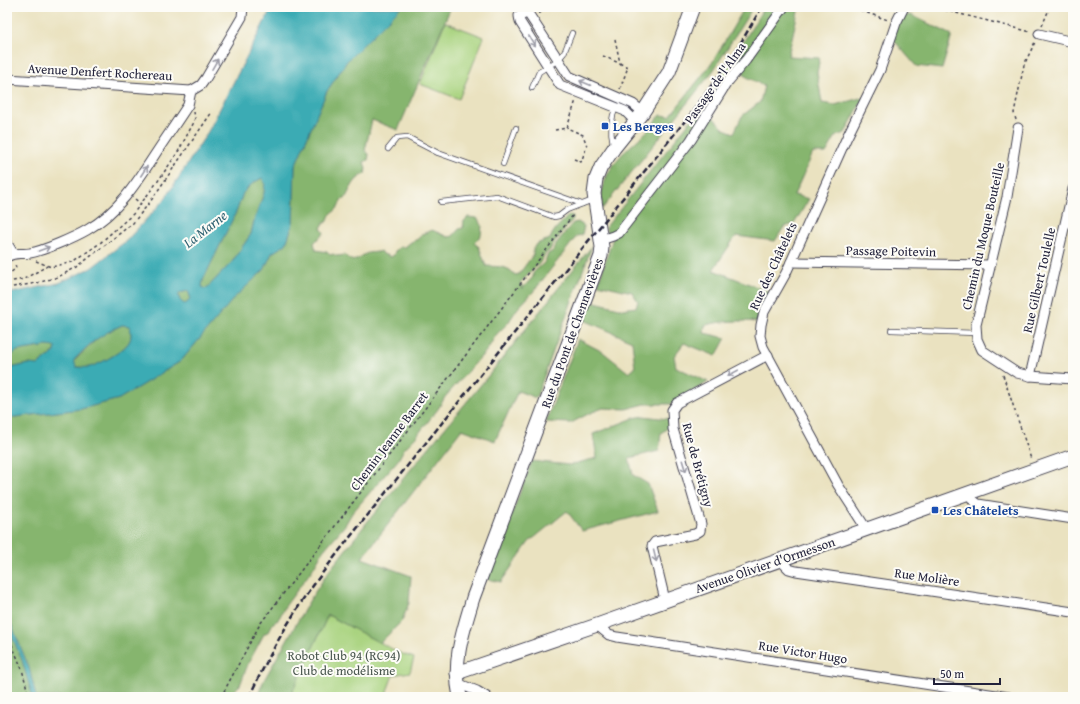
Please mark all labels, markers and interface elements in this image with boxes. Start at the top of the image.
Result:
one-way arrow [528,35,536,46]
street label: Passage de l'Alma [680,37,751,128]
one-way arrow [211,58,219,70]
street label: Avenue Denfert Rochereau [27,59,173,85]
one-way arrow [579,79,591,86]
place label: Les Berges [613,117,674,136]
marker: Les Berges [600,121,610,131]
street label: Chemin du Moque Bouteille [957,160,1009,312]
one-way arrow [140,166,148,177]
water label: La Marne [178,205,231,253]
street label: Rue des Châtelets [744,219,802,313]
street label: Rue Gilbert Toulelle [1018,225,1060,335]
street label: Passage Poitevin [846,241,937,261]
one-way arrow [38,244,50,252]
street label: Rue du Pont de Chennevières [536,255,608,411]
one-way arrow [727,370,739,377]
street label: Chemin Jeanne Barret [345,387,433,494]
street label: Rue de Brétigny [678,421,719,510]
one-way arrow [681,459,688,472]
place label: Les Châtelets [943,501,1019,520]
marker: Les Châtelets [930,505,940,515]
street label: Avenue Olivier d'Ormesson [692,532,838,598]
one-way arrow [652,550,659,563]
street label: Rue Molière [893,563,961,591]
street label: Rue Victor Hugo [757,636,849,668]
park label: Robot Club 94 (RC94) Club de modélisme [287,646,401,680]
scale bar [934,660,1000,686]
text: 50 m [940,665,964,682]

